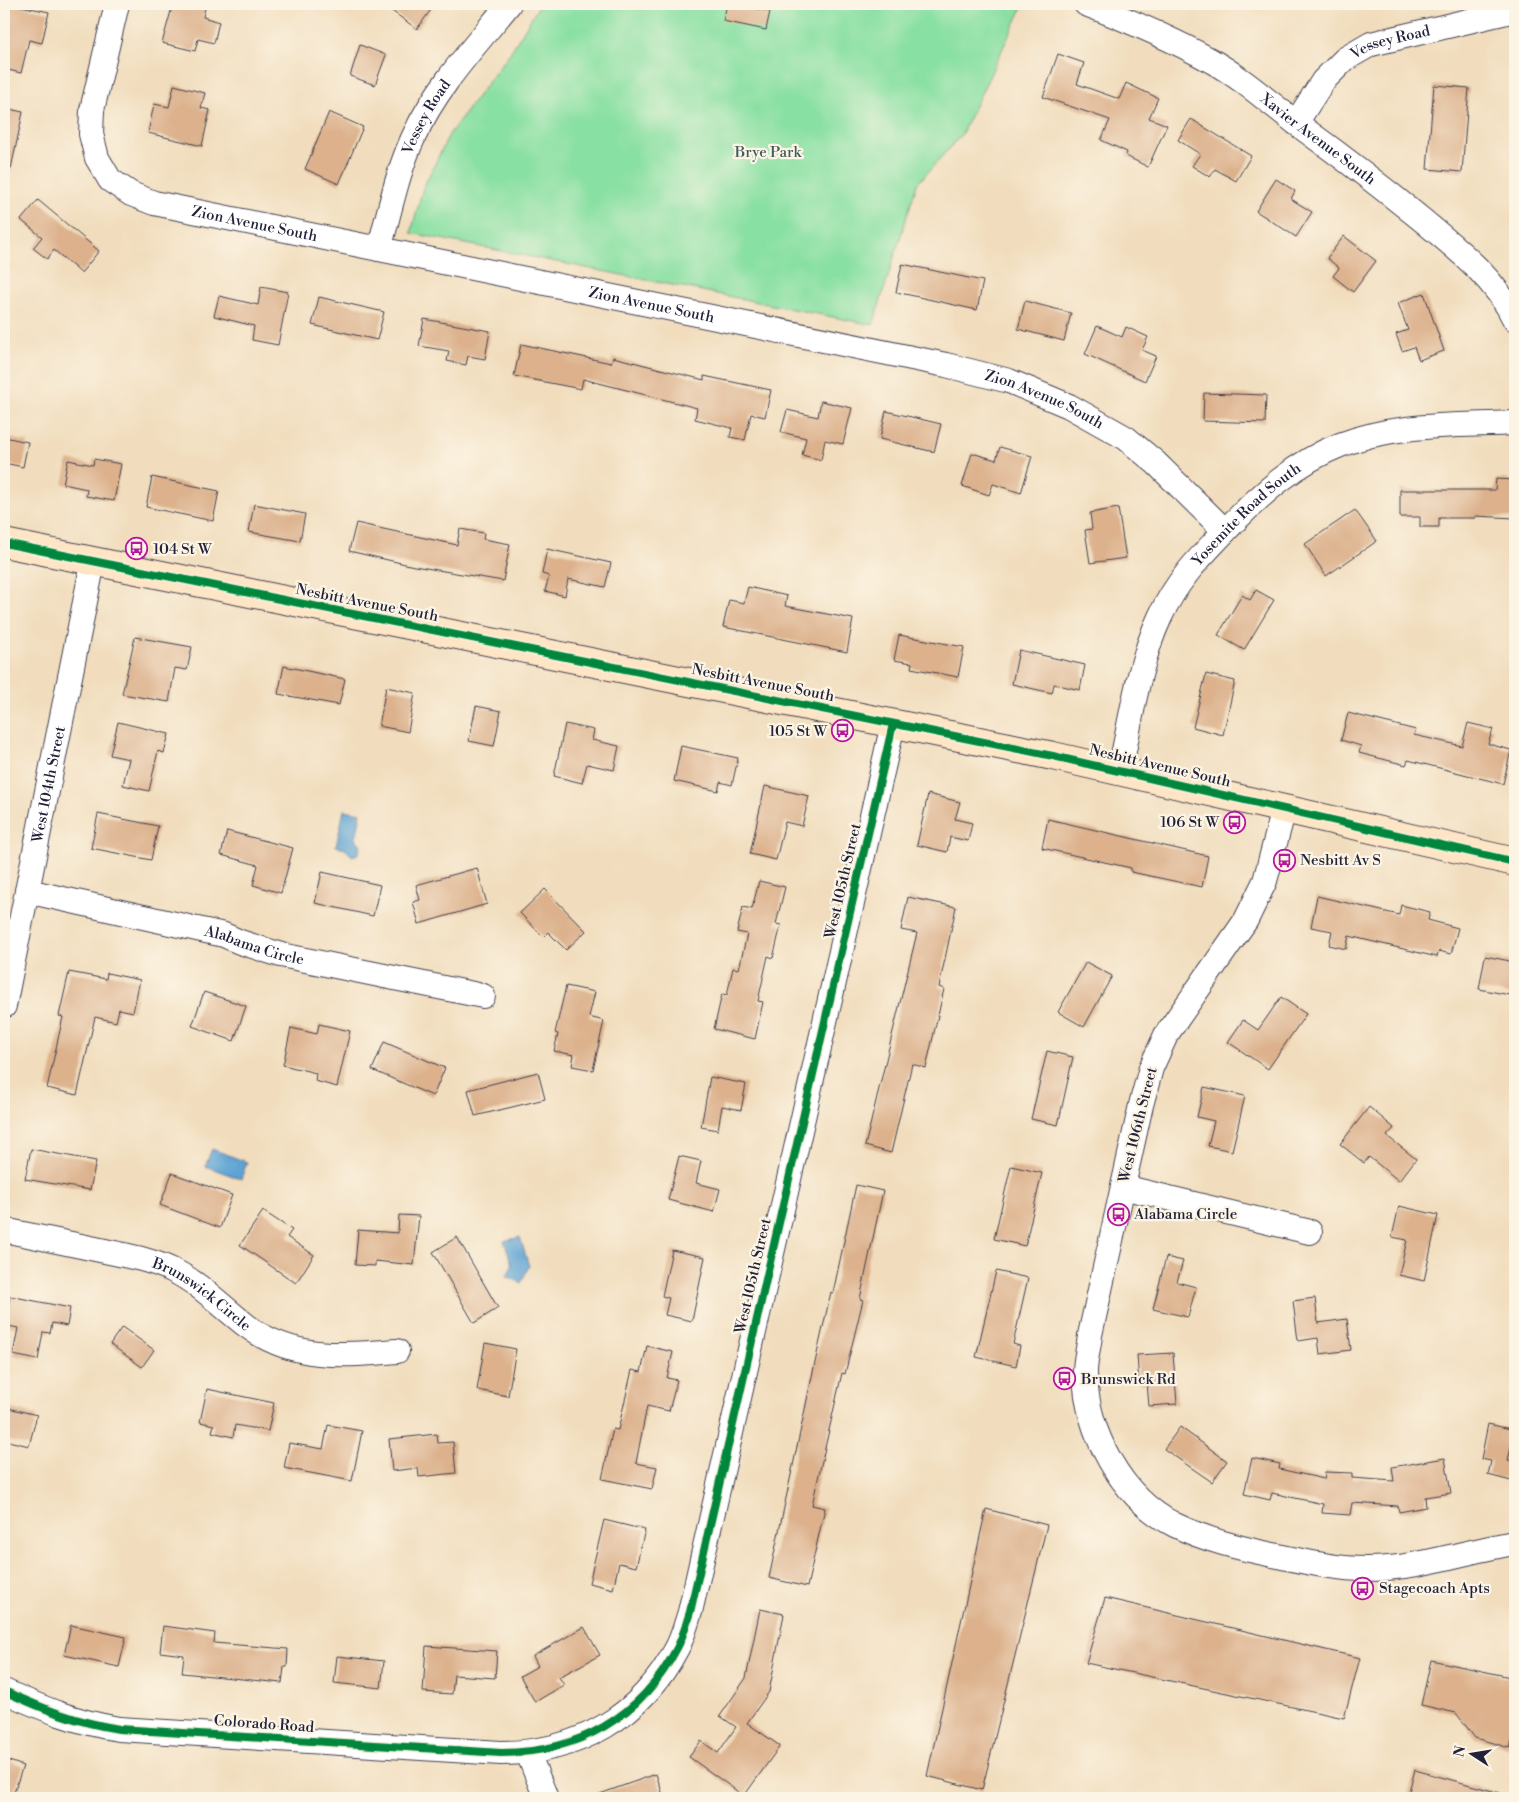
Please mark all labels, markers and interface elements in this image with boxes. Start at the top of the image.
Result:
street label: Vessey Road [1346,21,1432,64]
street label: Vessey Road [397,75,455,158]
street label: Xavier Avenue South [1256,88,1380,189]
park label: Brye Park [734,143,802,162]
street label: Zion Avenue South [190,201,319,246]
street label: Zion Avenue South [587,283,716,327]
street label: Zion Avenue South [983,366,1107,433]
street label: Yosemite Road South [1187,458,1305,571]
bus stop icon: 104 St W [125,537,149,561]
place label: 104 St W [153,540,212,559]
street label: Nesbitt Avenue South [294,580,440,626]
street label: Nesbitt Avenue South [690,660,836,706]
bus stop icon: 105 St W [831,719,855,743]
place label: 105 St W [769,722,827,741]
street label: West 104th Street [27,724,70,845]
street label: Nesbitt Avenue South [1087,740,1233,792]
bus stop icon: 106 St W [1223,810,1247,834]
place label: 106 St W [1160,813,1219,832]
street label: West 105th Street [820,821,866,941]
bus stop icon: Nesbitt Av S [1272,848,1296,872]
place label: Nesbitt Av S [1300,851,1381,870]
street label: Alabama Circle [202,921,306,969]
street label: West 106th Street [1114,1064,1162,1186]
bus stop icon: Alabama Circle [1106,1202,1130,1226]
place label: Alabama Circle [1133,1205,1237,1224]
street label: West 105th Street [730,1216,776,1336]
street label: Brunswick Circle [149,1253,255,1335]
bus stop icon: Brunswick Rd [1053,1367,1077,1391]
place label: Brunswick Rd [1080,1370,1176,1389]
bus stop icon: Stagecoach Apts [1351,1576,1375,1600]
place label: Stagecoach Apts [1379,1579,1490,1598]
street label: Colorado Road [213,1711,315,1737]
north arrow [1446,1730,1496,1780]
text: N [1450,1744,1470,1759]

